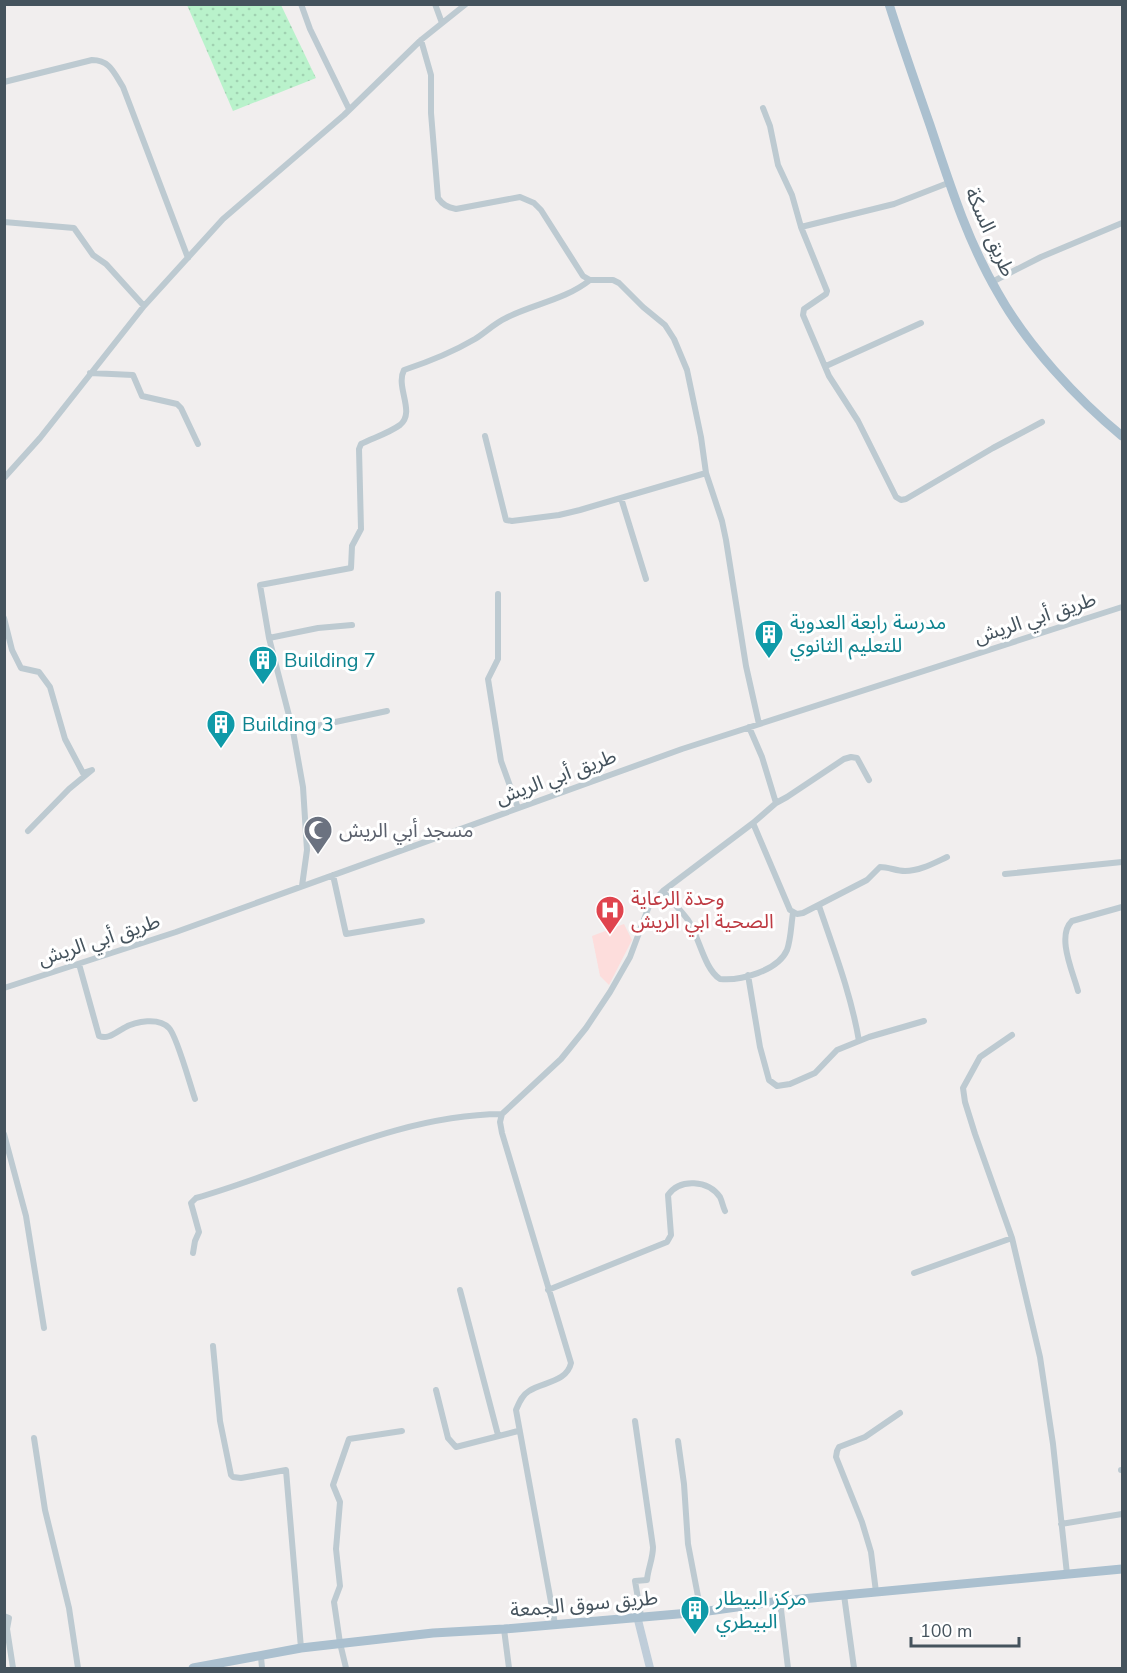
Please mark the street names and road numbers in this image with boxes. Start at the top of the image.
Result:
street label: طريق السكة [958,183,1022,281]
street label: طريق أبي الريش [971,586,1100,652]
street label: طريق أبي الريش [492,743,621,813]
street label: طريق أبي الريش [35,908,164,974]
street label: طريق سوق الجمعة [509,1584,659,1624]

